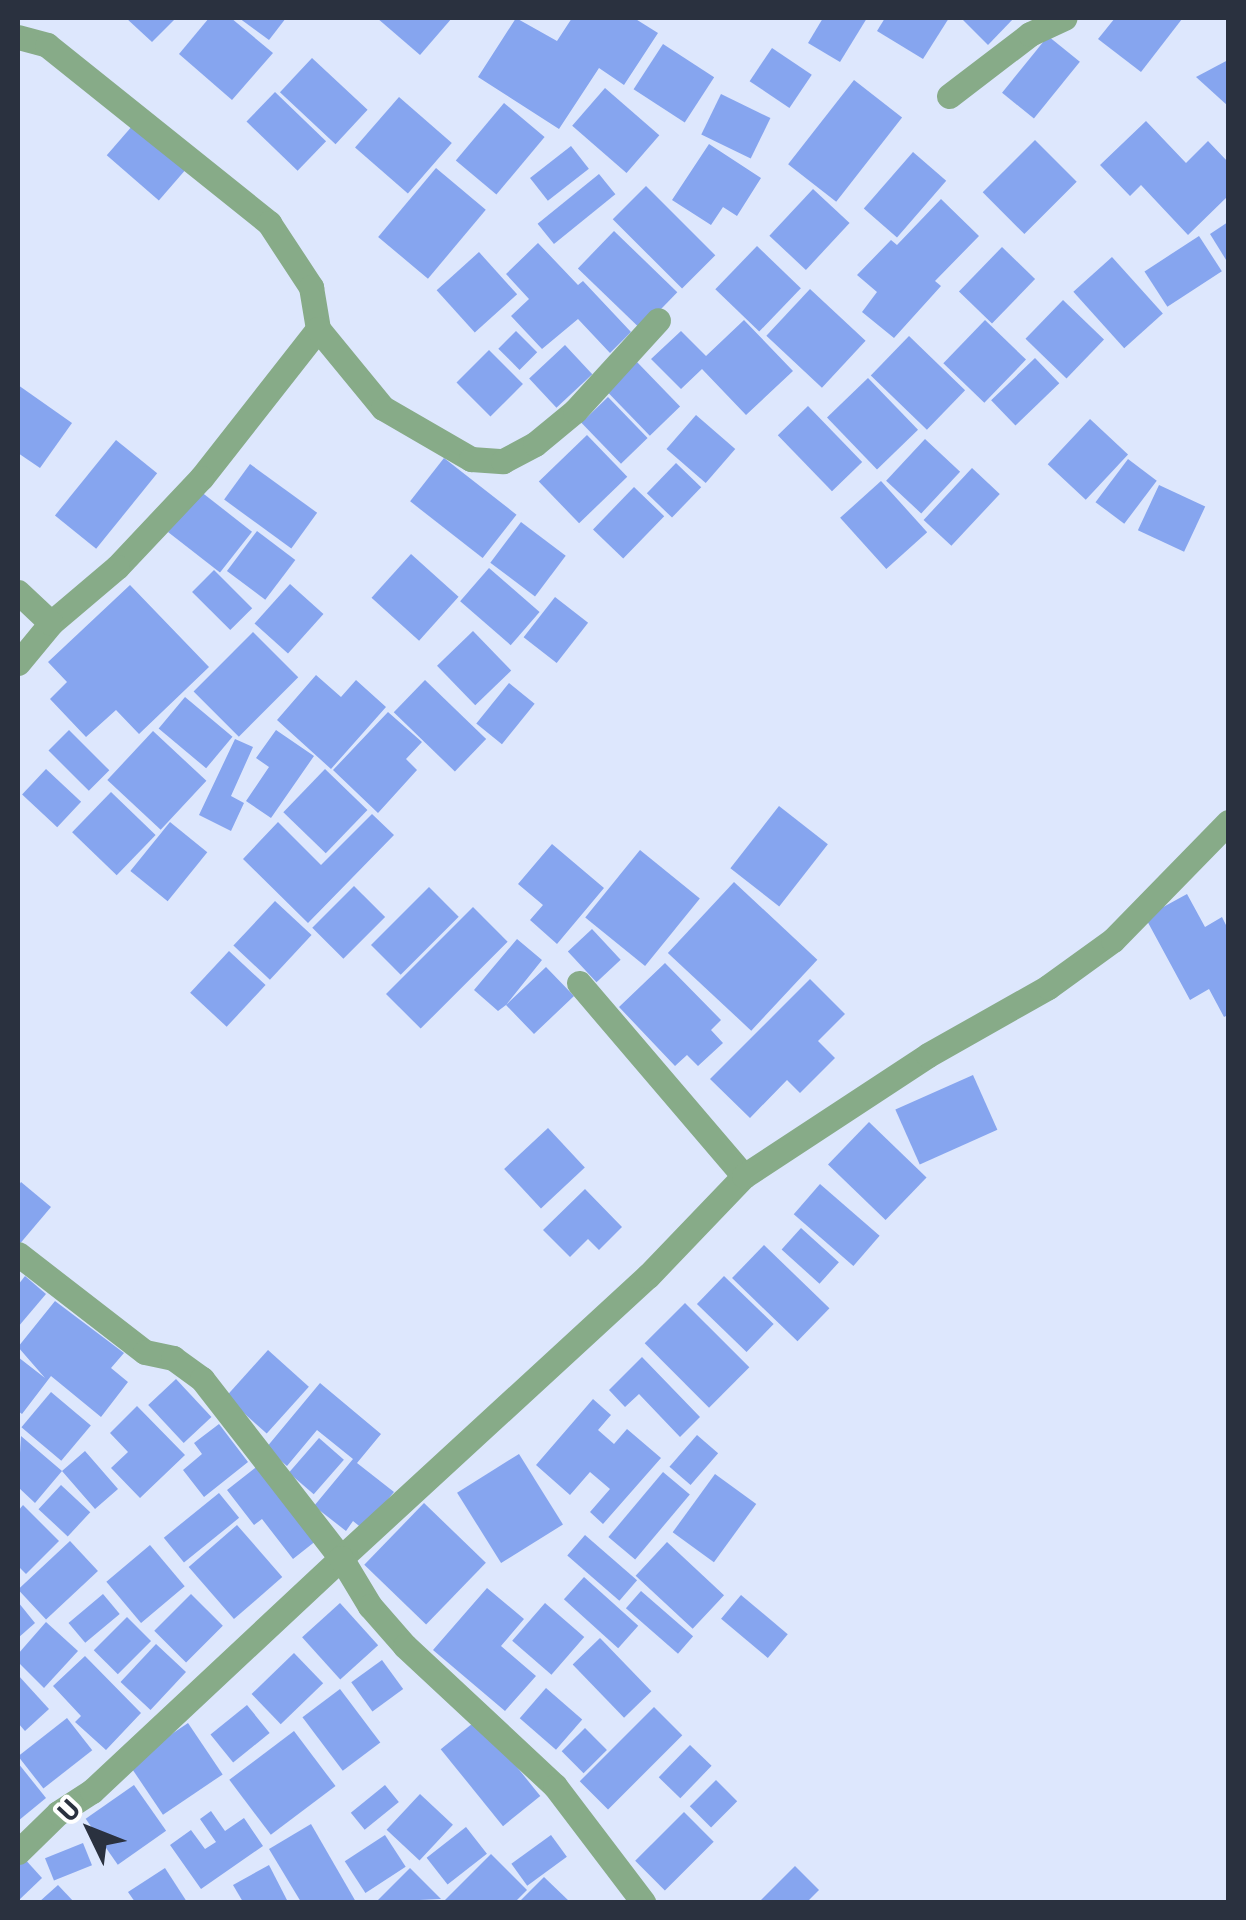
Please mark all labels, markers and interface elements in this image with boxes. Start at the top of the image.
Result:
north arrow [40,1780,140,1880]
text: U [50,1792,87,1828]

